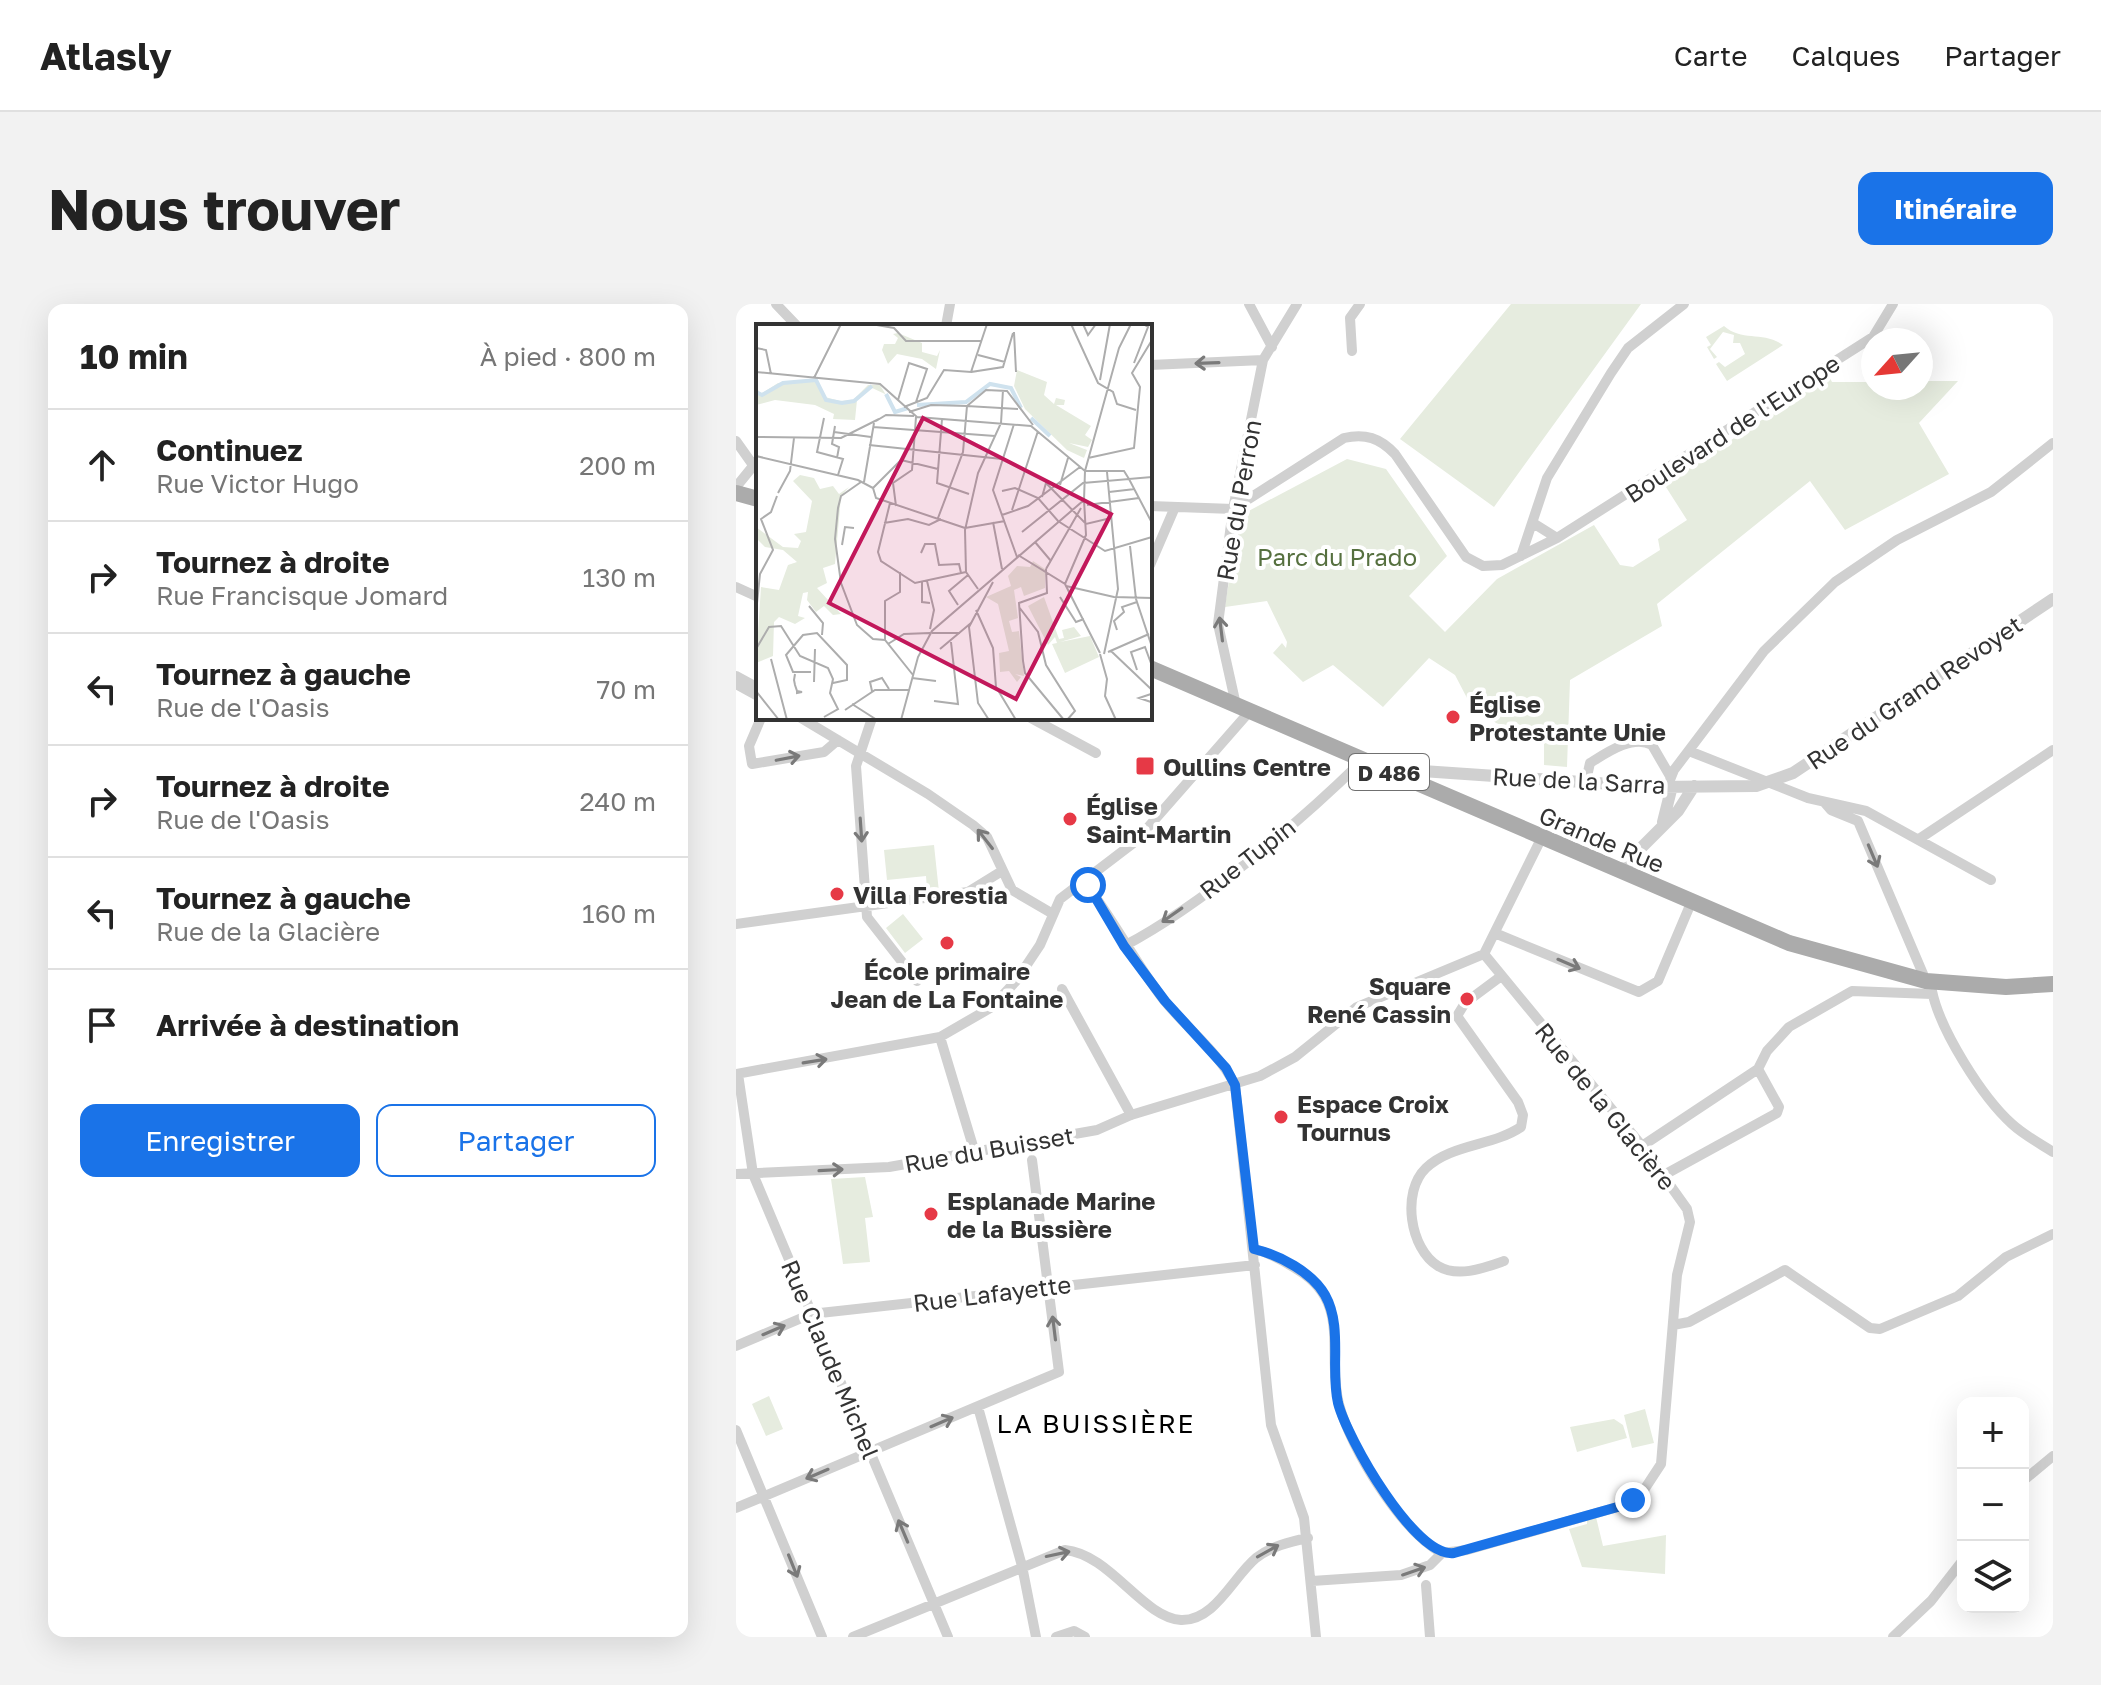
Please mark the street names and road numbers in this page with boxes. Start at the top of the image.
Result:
street label: Boulevard de l'Europe [1619,348,1845,508]
street label: Rue du Perron [1210,417,1266,583]
street label: Rue du Grand Revoyet [1801,609,2027,775]
road number: D 486 [1349,754,1429,790]
street label: Rue de la Sarra [1492,761,1666,799]
street label: Grande Rue [1535,800,1669,878]
street label: Rue Tupin [1193,812,1301,904]
street label: Rue de la Glacière [1530,1017,1682,1195]
street label: Rue du Buisset [902,1120,1076,1178]
street label: Rue Claude Michel [776,1255,886,1463]
street label: Rue Lafayette [911,1269,1073,1317]

